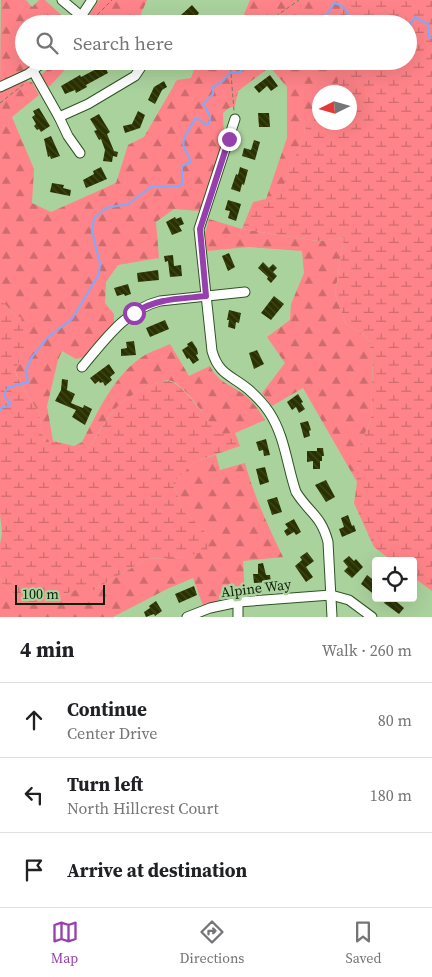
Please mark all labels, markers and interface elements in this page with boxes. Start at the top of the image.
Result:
search box [15,15,417,70]
icon: search [33,29,61,57]
text: Search here [73,30,173,56]
north arrow [312,85,357,130]
route end [218,128,241,151]
route start [123,302,146,325]
map controls [372,557,417,602]
button: locate [372,557,417,602]
street label: Alpine Way [220,574,293,602]
scale bar [15,582,105,605]
text: 100 m [22,584,59,604]
text: 4 min [20,635,75,664]
text: Walk · 260 m [322,639,412,661]
text: Continue [67,696,147,722]
icon: ahead [20,706,48,734]
text: 80 m [378,709,412,731]
text: Center Drive [67,722,157,744]
text: Turn left [67,771,143,797]
icon: left [20,781,48,809]
text: 180 m [370,784,412,806]
text: North Hillcrest Court [67,797,219,819]
icon: arrive [20,856,48,884]
text: Arrive at destination [67,857,247,883]
tab: Map [51,918,79,968]
tab: Directions [180,918,244,968]
tab: Saved [346,918,381,968]

